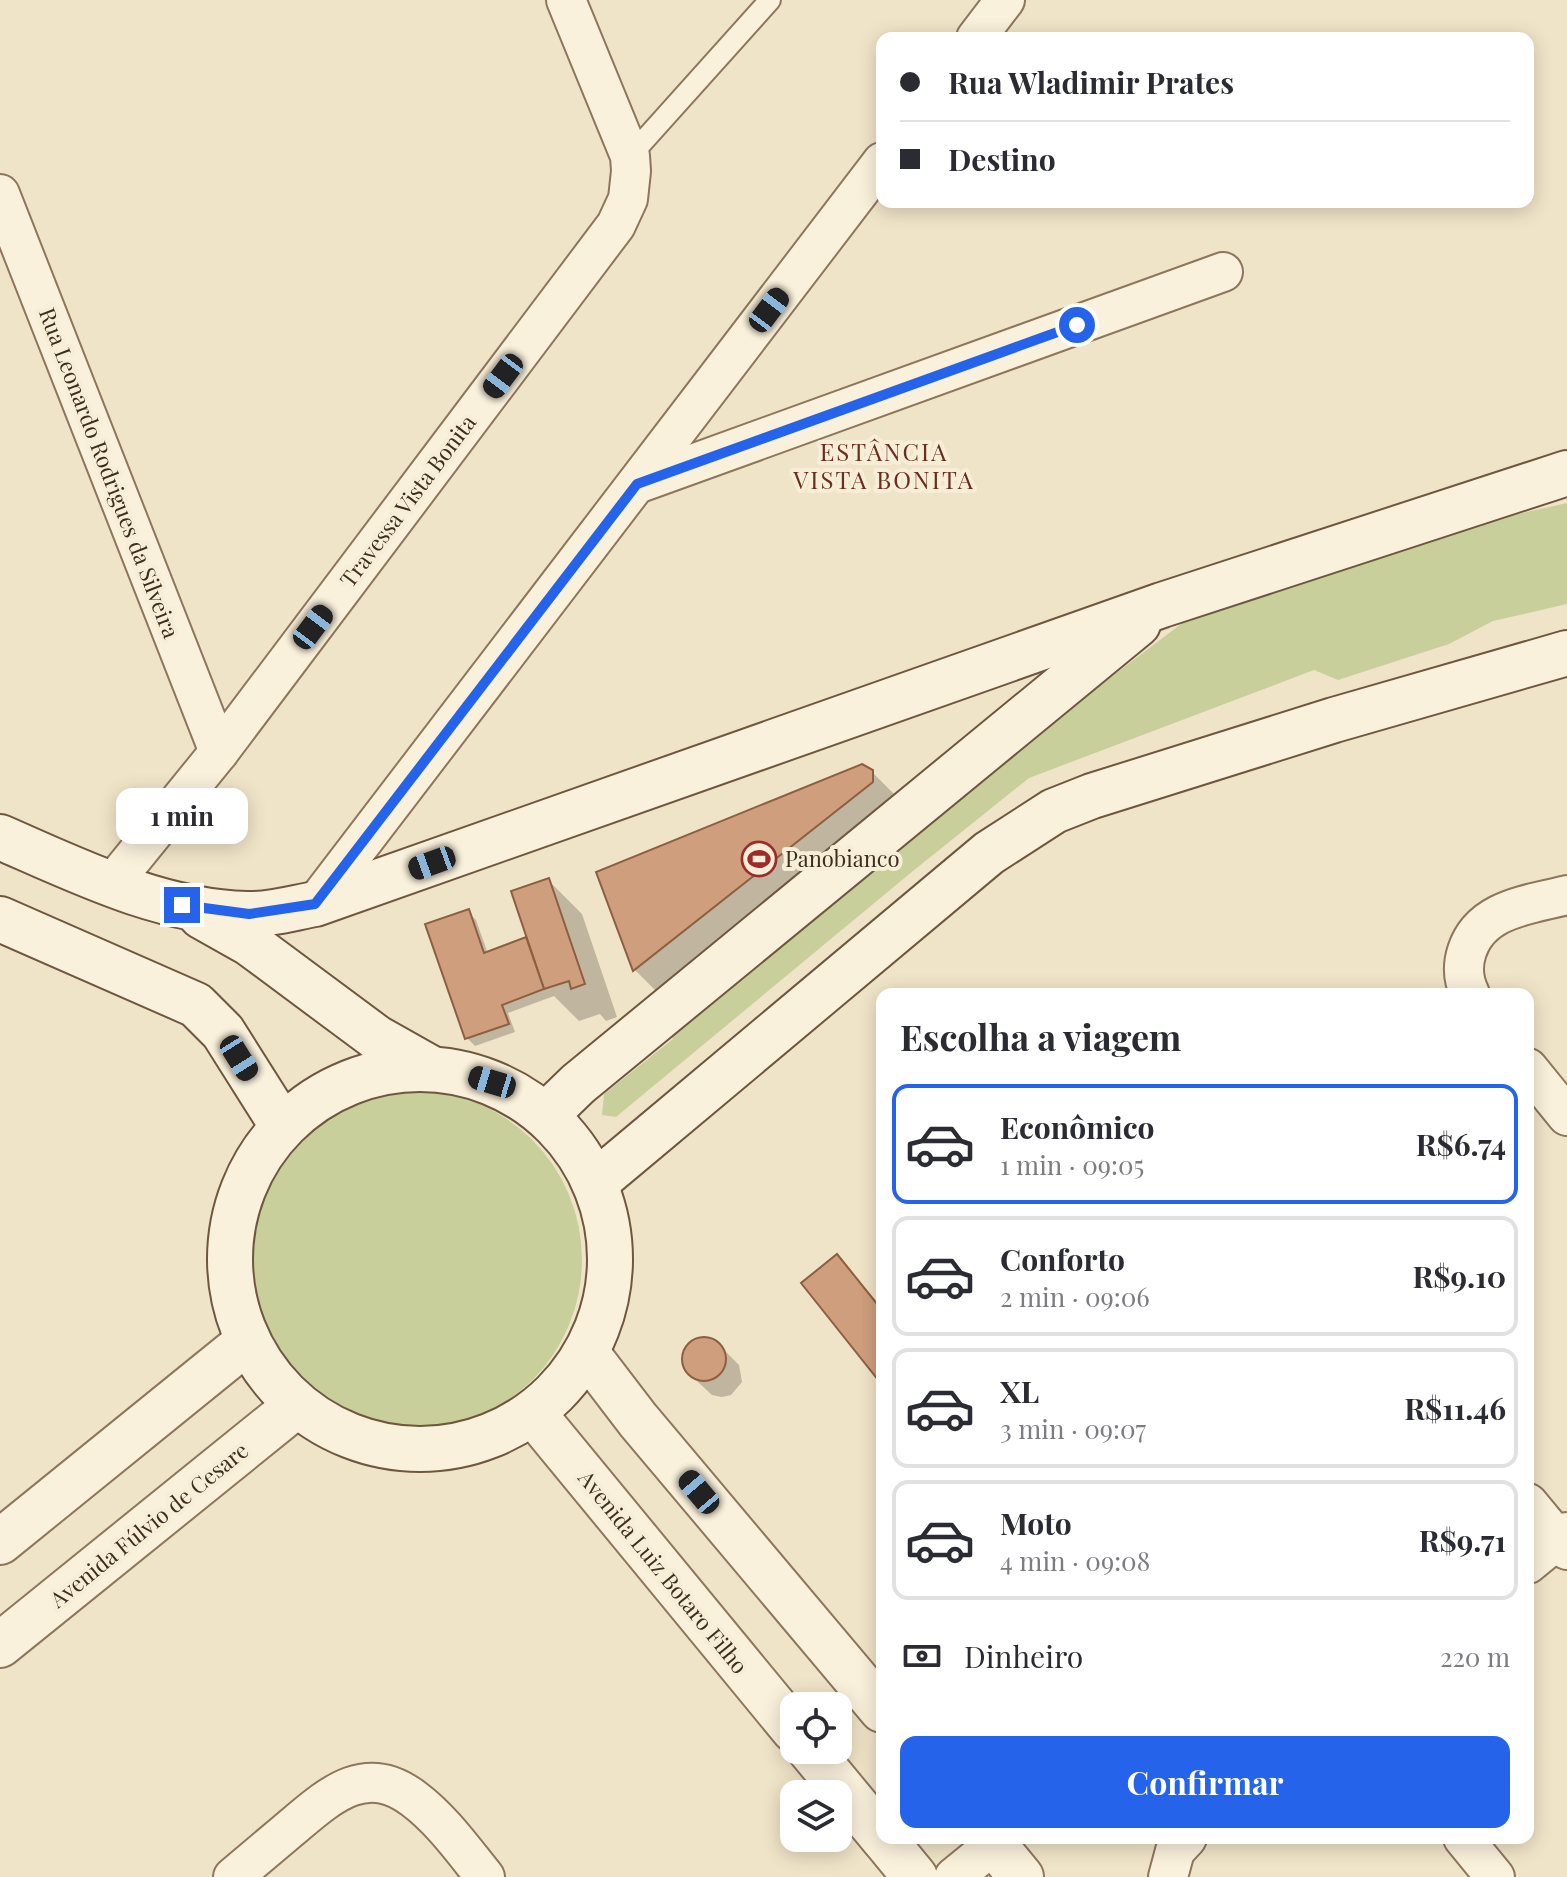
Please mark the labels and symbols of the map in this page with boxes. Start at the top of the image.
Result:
car [745,284,793,336]
street label: Rua Leonardo Rodrigues da Silveira [33,303,187,642]
route start [1059,307,1095,343]
car [479,350,527,402]
street label: Travessa Vista Bonita [332,408,482,593]
district label: ESTÂNCIA VISTA BONITA [792,435,975,495]
car [289,601,337,653]
callout: 1 min [116,789,248,845]
sports icon: Panobianco [740,840,778,878]
place label: Panobianco [785,843,900,873]
car [405,844,459,882]
route end [164,887,200,923]
car [216,1031,262,1085]
car [466,1064,518,1100]
street label: Avenida Fúlvio de Cesare [42,1435,254,1614]
street label: Avenida Luiz Botaro Filho [572,1463,755,1679]
car [674,1466,724,1518]

